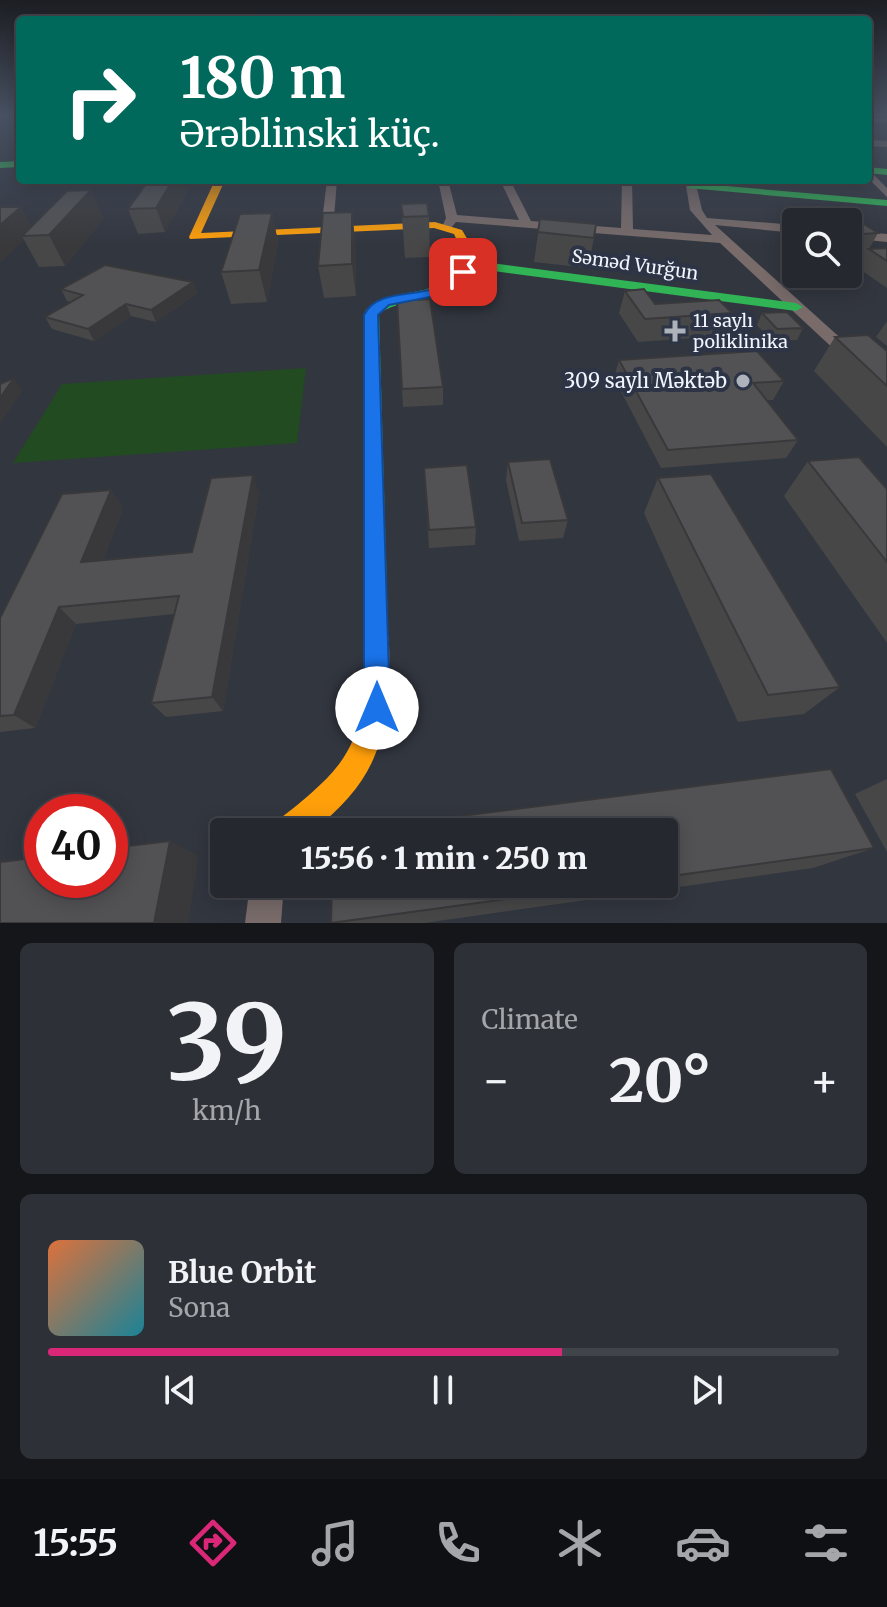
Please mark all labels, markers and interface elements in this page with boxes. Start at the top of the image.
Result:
text: 180 m [180,43,345,113]
icon: right [48,48,152,152]
text: Ərəblinski küç. [180,112,440,157]
map controls [782,208,862,288]
button: search [782,208,862,288]
pin [429,238,497,306]
street label: Səməd Vurğun [570,244,700,285]
icon: arrive [441,250,485,294]
place label: 11 saylı poliklinika [693,309,788,353]
marker: 11 saylı poliklinika [664,320,686,342]
place label: 309 saylı Məktəb [564,368,727,393]
marker: 309 saylı Məktəb [734,372,752,390]
position arrow [335,666,419,750]
speed limit sign: 40 [24,794,128,898]
text: 15:56 · 1 min · 250 m [301,839,587,877]
text: 39 [166,977,287,1107]
text: Climate [482,1003,578,1036]
text: 20° [609,1043,711,1118]
text: − [482,1053,511,1108]
text: + [810,1053,839,1108]
text: km/h [192,1094,261,1127]
text: Blue Orbit [168,1253,316,1291]
text: Sona [168,1291,230,1324]
icon: previous [158,1368,202,1412]
icon: pause [421,1368,465,1412]
icon: next [685,1368,729,1412]
icon: directions [185,1515,241,1571]
icon: music [307,1515,363,1571]
icon: phone [430,1515,486,1571]
icon: climate [552,1515,608,1571]
icon: car [675,1515,731,1571]
icon: filters [798,1515,854,1571]
text: 15:55 [33,1521,118,1566]

